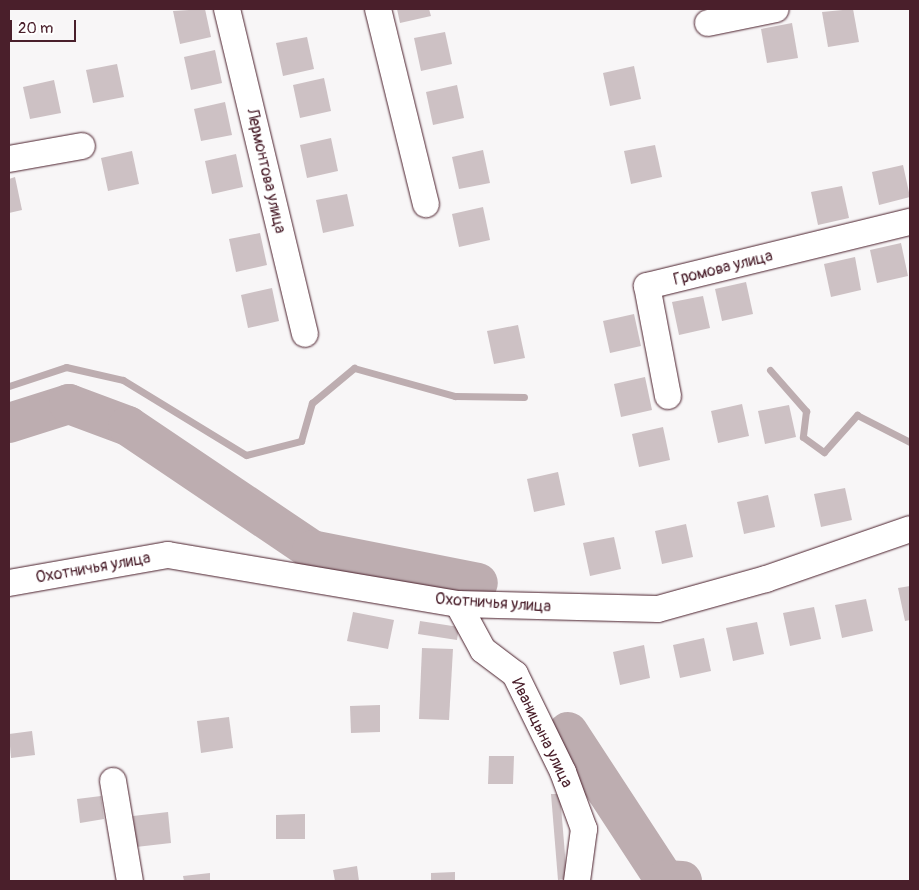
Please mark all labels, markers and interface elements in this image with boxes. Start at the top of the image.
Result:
scale bar [12,10,79,42]
text: 20 m [18,19,53,38]
street label: Лермонтова улица [242,107,290,235]
street label: Громова улица [671,246,775,290]
street label: Охотничья улица [34,548,152,588]
street label: Охотничья улица [434,589,552,617]
street label: Иваницына улица [507,675,577,791]

